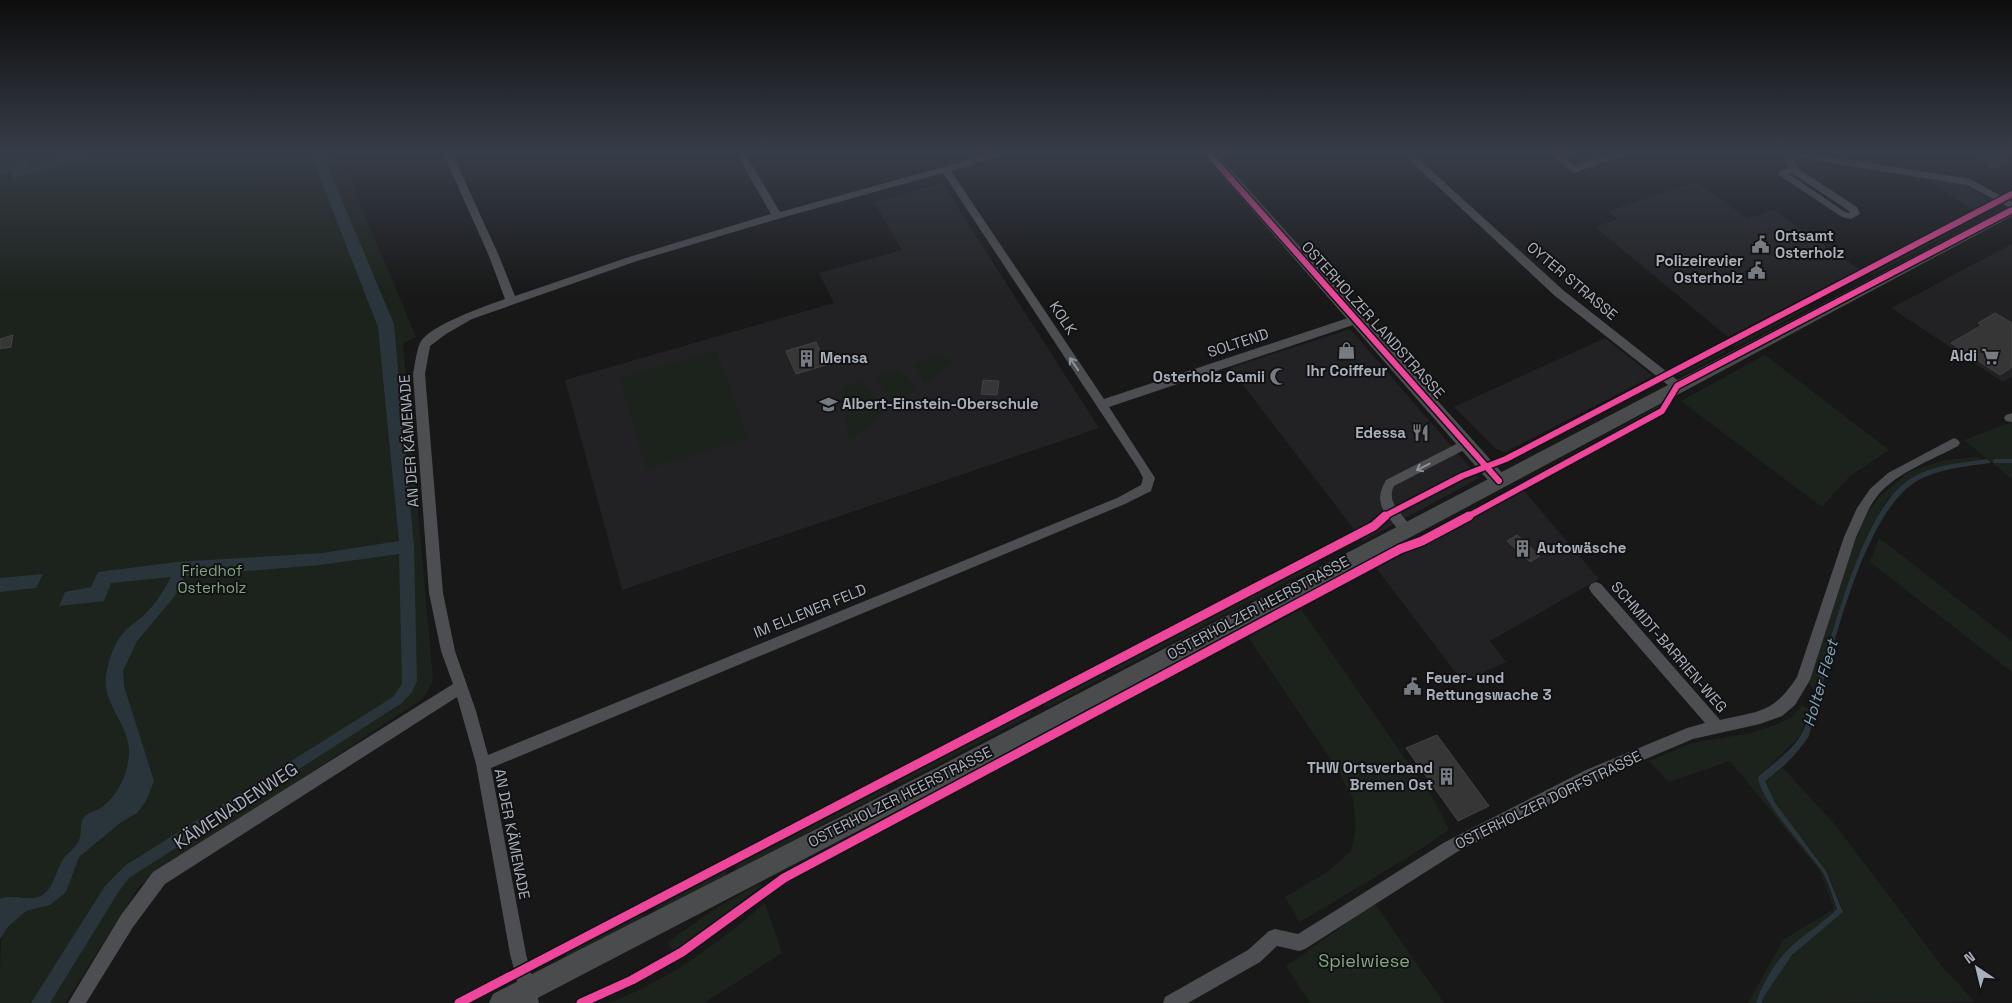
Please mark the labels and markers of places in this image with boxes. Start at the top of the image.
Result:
place label: Ortsamt Osterholz [1775,226,1844,262]
public building icon: Ortsamt Osterholz [1751,235,1771,255]
place label: Polizeirevier Osterholz [1656,251,1743,287]
public building icon: Polizeirevier Osterholz [1747,260,1767,280]
shop icon: Ihr Coiffeur [1337,340,1357,360]
place label: Aldi [1950,346,1977,365]
supermarket icon: Aldi [1981,346,2001,366]
building icon: Mensa [796,348,816,368]
place label: Mensa [820,348,868,367]
place label: Ihr Coiffeur [1307,361,1387,380]
place label: Osterholz Camii [1153,367,1265,386]
mosque icon: Osterholz Camii [1269,367,1289,387]
school or university icon: Albert-Einstein-Oberschule [818,394,838,414]
place label: Albert-Einstein-Oberschule [842,394,1039,413]
place label: Edessa [1355,423,1406,442]
restaurant icon: Edessa [1410,423,1430,443]
building icon: Autowäsche [1513,538,1533,558]
place label: Autowäsche [1537,538,1627,557]
place label: Feuer- und Rettungswache 3 [1426,668,1552,704]
public building icon: Feuer- und Rettungswache 3 [1402,677,1422,697]
place label: THW Ortsverband Bremen Ost [1307,758,1433,794]
building icon: THW Ortsverband Bremen Ost [1437,767,1457,787]

